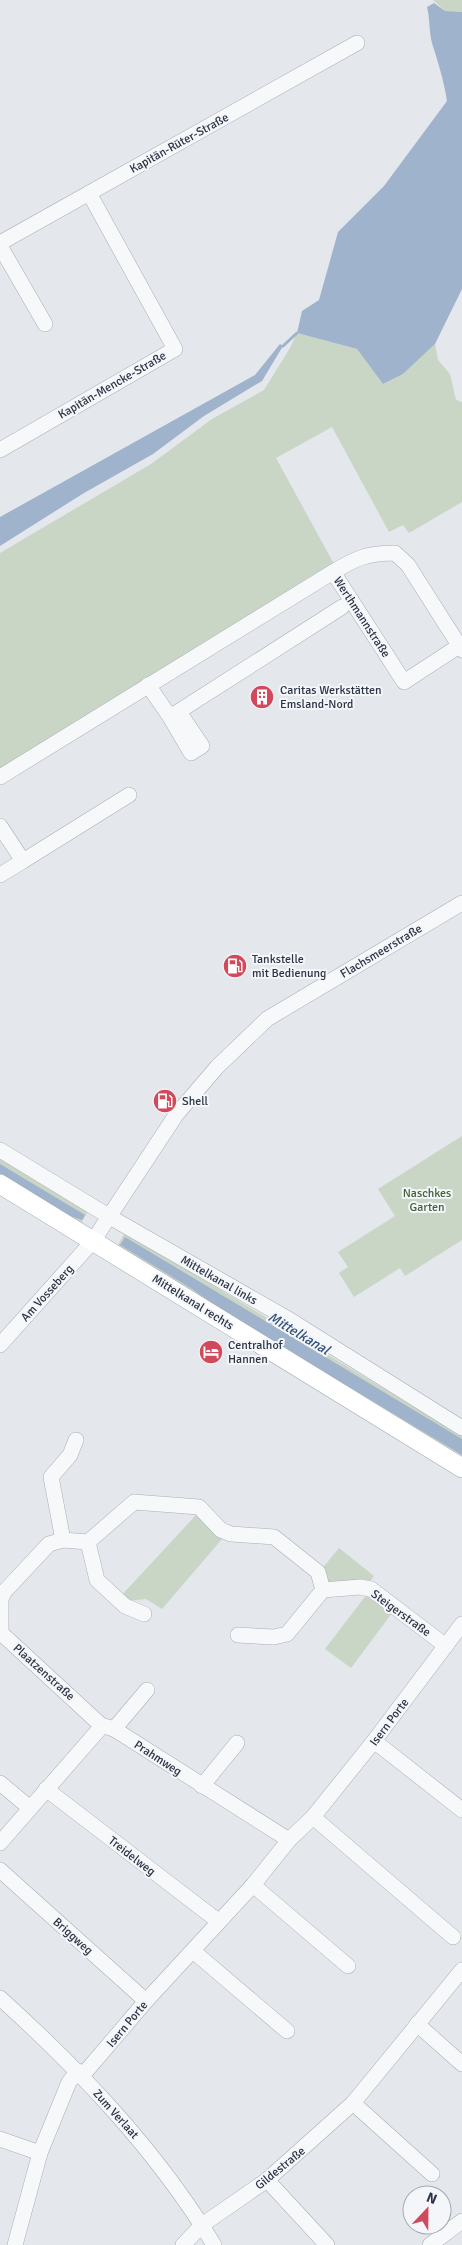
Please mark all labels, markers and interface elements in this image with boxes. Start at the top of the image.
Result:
street label: Kapitän-Rüter-Straße [127,110,231,177]
street label: Kapitän-Mencke-Straße [55,348,169,423]
street label: Werthmannstraße [330,574,393,660]
place label: Caritas Werkstätten Emsland-Nord [280,683,382,712]
building icon: Caritas Werkstätten Emsland-Nord [249,684,275,710]
street label: Flachsmeerstraße [338,921,425,982]
place label: Tankstelle mit Bedienung [252,952,326,981]
fuel station icon: Tankstelle mit Bedienung [222,953,248,979]
fuel station icon: Shell [152,1088,178,1114]
place label: Shell [182,1094,209,1109]
park label: Naschkes Garten [403,1186,451,1215]
street label: Mittelkanal links [178,1252,260,1308]
street label: Am Vosseberg [18,1262,77,1325]
street label: Mittelkanal rechts [149,1271,236,1334]
water label: Mittelkanal [265,1308,333,1359]
place label: Centralhof Hannen [228,1338,284,1367]
hotel icon: Centralhof Hannen [198,1339,224,1365]
street label: Steigerstraße [368,1587,433,1640]
street label: Plaatzenstraße [10,1641,78,1704]
street label: Isern Porte [367,1695,412,1749]
street label: Prahmweg [131,1737,184,1779]
street label: Treidelweg [105,1833,158,1879]
street label: Briggweg [50,1915,96,1958]
street label: Isern Porte [104,1998,151,2051]
street label: Zum Verlaat [89,2086,142,2142]
street label: Gildestraße [252,2144,308,2193]
north arrow [402,2185,452,2235]
text: N [424,2189,439,2208]

